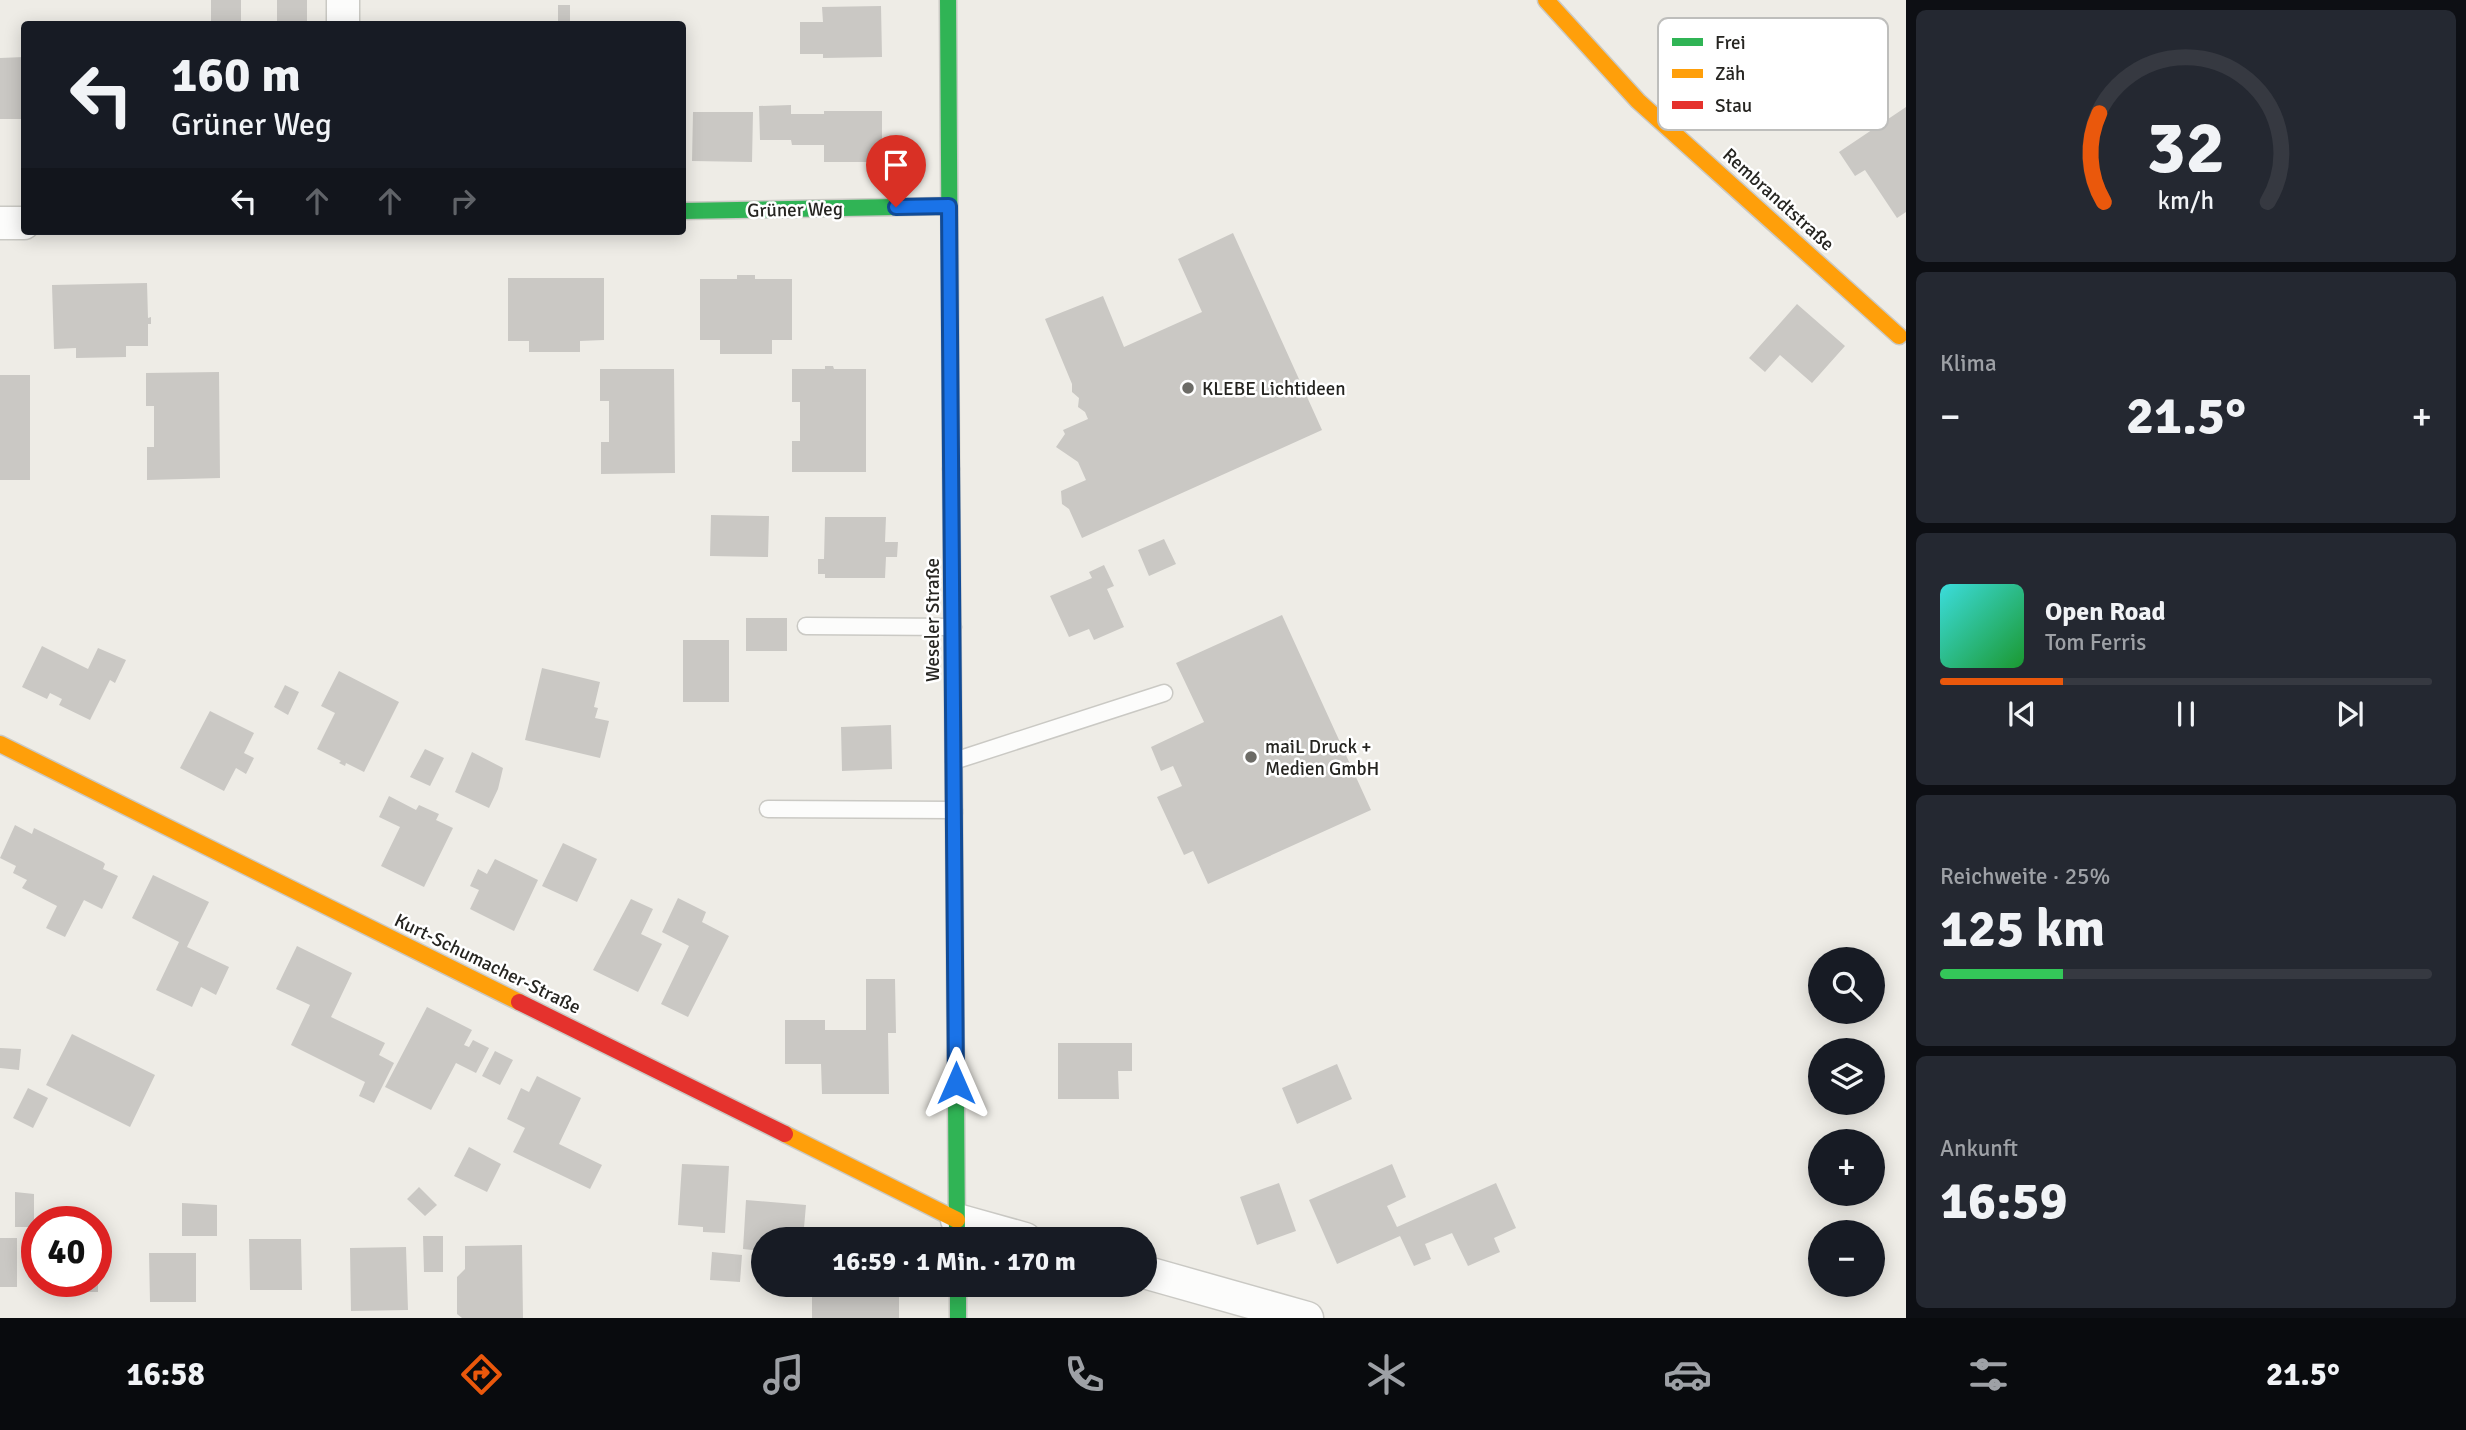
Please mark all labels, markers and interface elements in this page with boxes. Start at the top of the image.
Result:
legend [1658,18,1888,130]
text: Frei [1715,31,1746,55]
text: 160 m [171,45,301,105]
icon: left [56,49,147,140]
text: Zäh [1715,62,1745,86]
text: Stau [1715,94,1752,118]
text: 32 [2147,104,2225,193]
text: Grüner Weg [171,105,332,144]
pin [866,135,926,207]
street label: Rembrandtstraße [1717,143,1839,256]
icon: arrive [877,146,915,184]
icon: left [225,182,263,220]
icon: ahead [298,182,336,220]
icon: ahead [371,182,409,220]
icon: right [444,182,482,220]
text: km/h [2158,185,2214,216]
street label: Grüner Weg [747,197,843,223]
text: Klima [1940,349,1997,378]
place label: KLEBE Lichtideen [1202,377,1346,401]
marker: KLEBE Lichtideen [1180,380,1196,396]
text: 21.5° [2126,384,2246,448]
text: − [1940,393,1961,440]
text: + [2411,393,2432,440]
street label: Weseler Straße [921,558,945,682]
text: Open Road [2045,596,2166,628]
text: Tom Ferris [2045,628,2146,657]
icon: previous [2003,695,2041,733]
icon: pause [2167,695,2205,733]
icon: next [2331,695,2369,733]
place label: maiL Druck + Medien GmbH [1265,735,1379,781]
marker: maiL Druck + Medien GmbH [1243,749,1259,765]
text: Reichweite · 25% [1940,862,2110,891]
text: 125 km [1940,897,2105,961]
street label: Kurt-Schumacher-Straße [390,908,585,1020]
map controls [1808,947,1885,1297]
button: search [1808,947,1885,1024]
button: layers [1808,1038,1885,1115]
position arrow [919,1046,993,1120]
button: + [1808,1129,1885,1206]
text: Ankunft [1940,1134,2018,1163]
text: 16:59 [1940,1169,2068,1233]
speed limit sign: 40 [21,1206,112,1297]
button: − [1808,1220,1885,1297]
text: 16:59 · 1 Min. · 170 m [832,1246,1076,1278]
icon: directions [457,1350,506,1399]
icon: music [759,1350,808,1399]
icon: phone [1060,1350,1109,1399]
icon: climate [1362,1350,1411,1399]
icon: car [1663,1350,1712,1399]
icon: filters [1964,1350,2013,1399]
text: 16:58 [126,1355,205,1394]
text: 21.5° [2266,1355,2340,1394]

